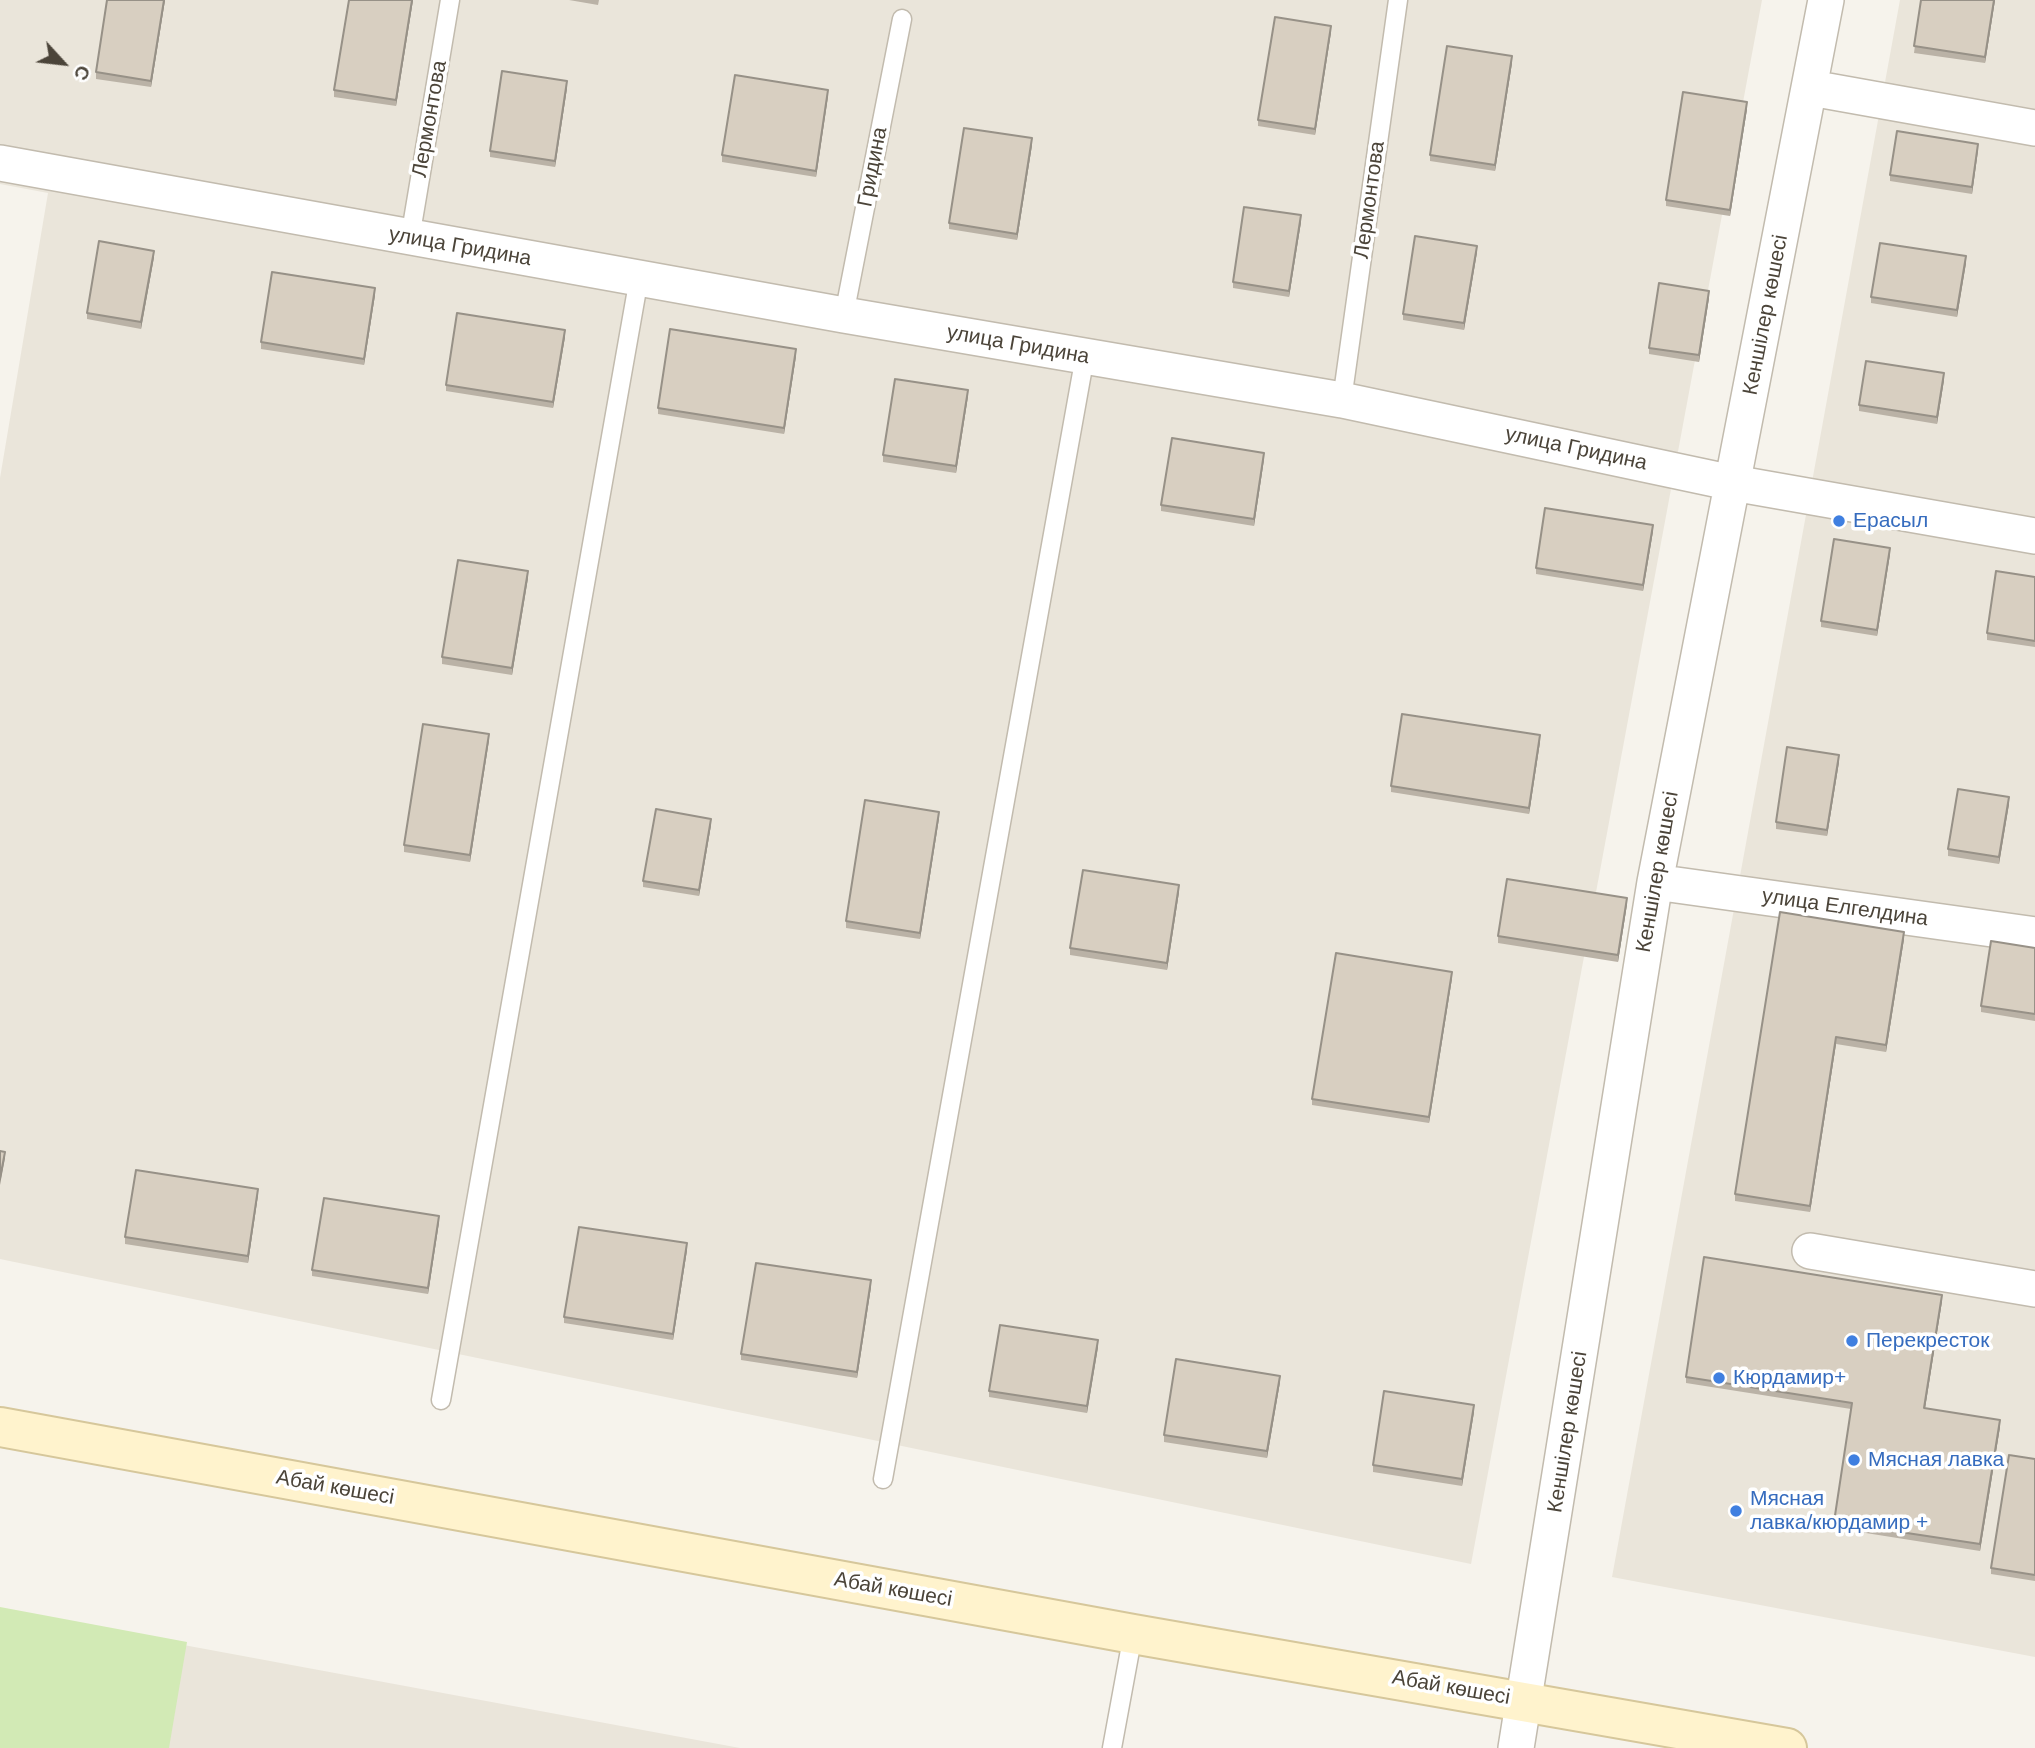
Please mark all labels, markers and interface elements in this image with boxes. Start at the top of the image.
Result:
north arrow [28,28,98,98]
street label: Лермонтова [407,58,453,180]
text: С [70,62,95,84]
street label: Гридина [853,125,893,209]
street label: Лермонтова [1349,140,1391,260]
street label: улица Гридина [387,222,533,272]
street label: Кеншілер көшесі [1738,233,1794,397]
street label: улица Гридина [945,320,1091,370]
street label: улица Гридина [1503,422,1649,476]
place label: Ерасыл [1853,508,1928,534]
marker: Ерасыл [1831,513,1847,529]
street label: Кеншілер көшесі [1631,790,1685,954]
street label: улица Елгелдина [1760,884,1930,932]
place label: Перекресток [1866,1328,1989,1354]
marker: Перекресток [1844,1333,1860,1349]
street label: Кеншілер көшесі [1543,1350,1593,1514]
place label: Кюрдамир+ [1733,1365,1846,1391]
marker: Кюрдамир+ [1711,1370,1727,1386]
place label: Мясная лавка [1868,1447,2004,1473]
marker: Мясная лавка [1846,1452,1862,1468]
street label: Абай көшесі [274,1465,396,1511]
place label: Мясная лавка/кюрдамир + [1750,1486,1928,1536]
marker: Мясная лавка/кюрдамир + [1728,1503,1744,1519]
street label: Абай көшесі [832,1567,954,1613]
street label: Абай көшесі [1390,1665,1512,1711]

